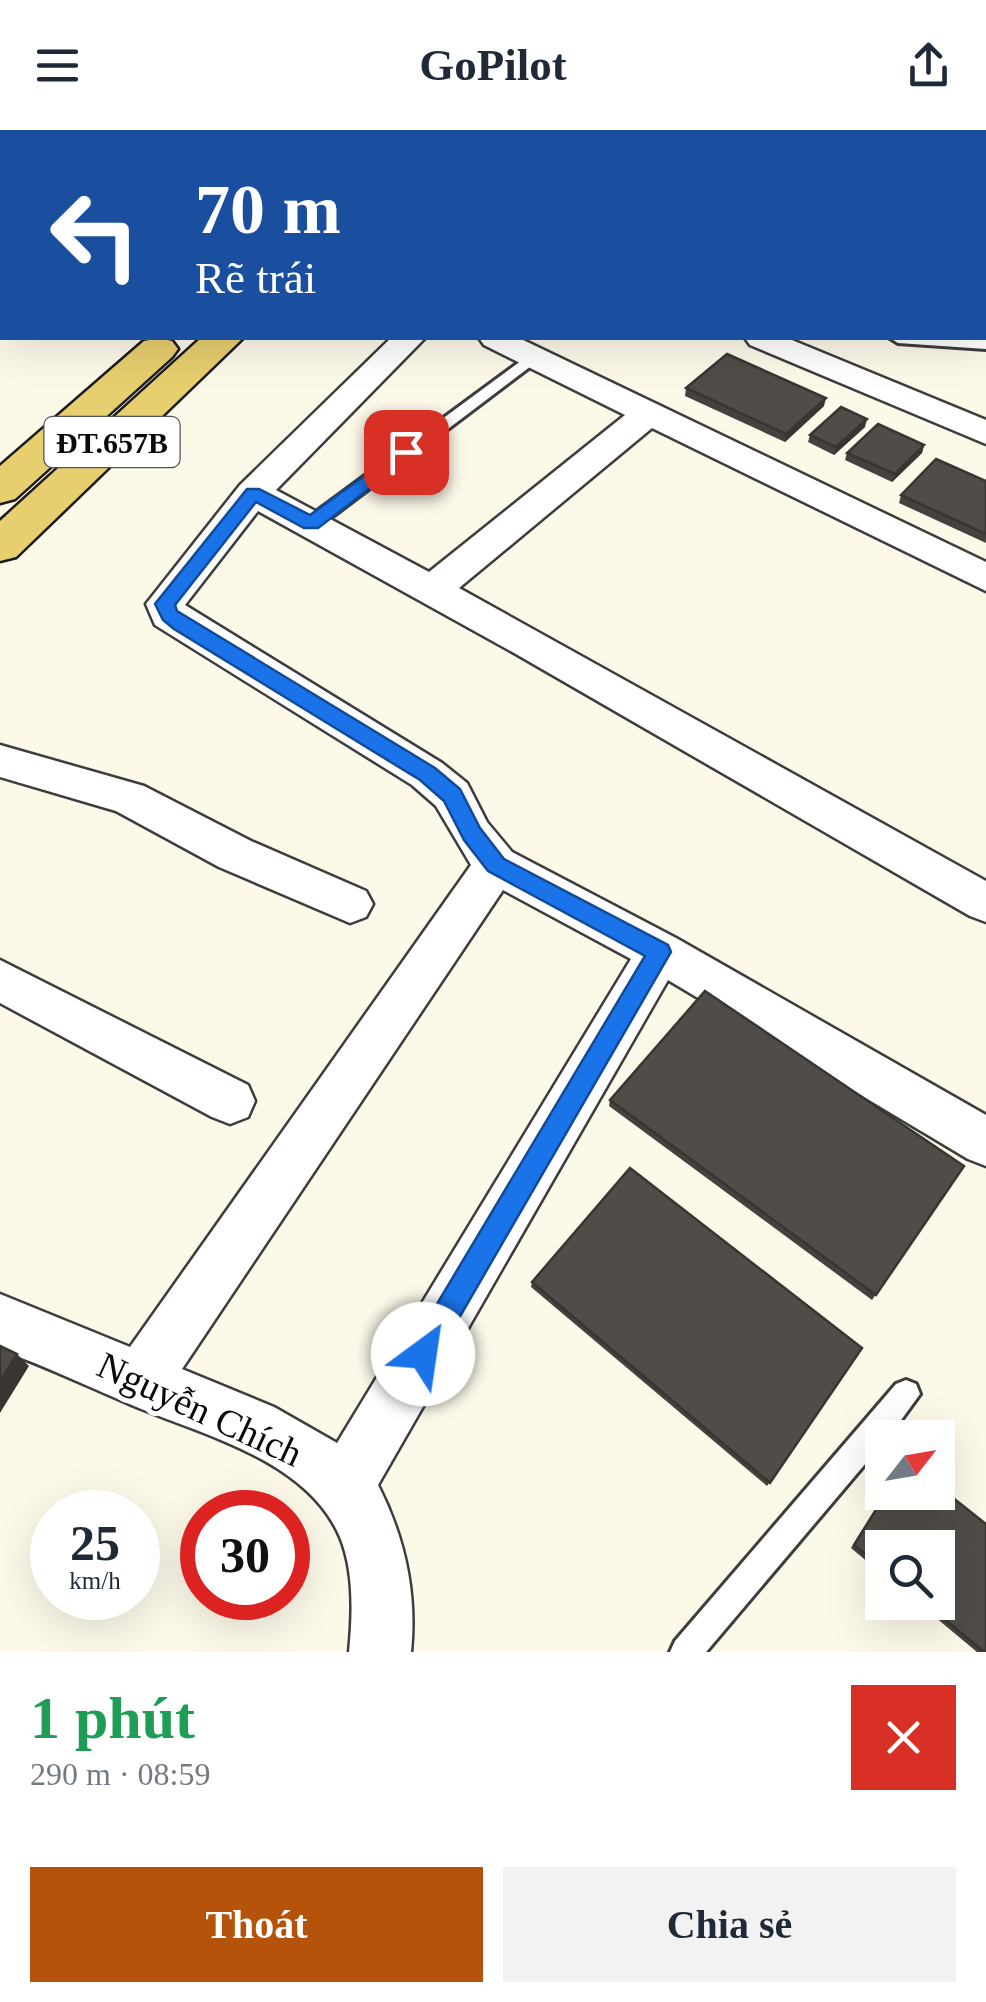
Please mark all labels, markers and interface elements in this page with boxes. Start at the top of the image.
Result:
icon: menu [30,38,85,93]
icon: share [901,38,956,93]
text: GoPilot [419,40,567,90]
icon: left [30,170,160,300]
text: 70 m [195,171,341,248]
text: Rẽ trái [195,253,316,303]
pin [364,410,449,495]
road number: ĐT.657B [44,417,180,467]
icon: arrive [379,425,434,480]
position arrow [371,1302,475,1406]
street label: Nguyễn Chích [91,1343,309,1475]
north arrow [865,1420,955,1510]
map controls [865,1420,955,1620]
speed limit sign: 30 [180,1490,310,1620]
text: 25 [70,1515,120,1571]
button: search [865,1530,955,1620]
text: km/h [69,1567,121,1594]
text: 1 phút [30,1685,195,1751]
button: close [851,1685,956,1790]
text: 290 m · 08:59 [30,1756,210,1792]
button: Thoát [30,1867,483,1982]
button: Chia sẻ [503,1867,956,1982]

